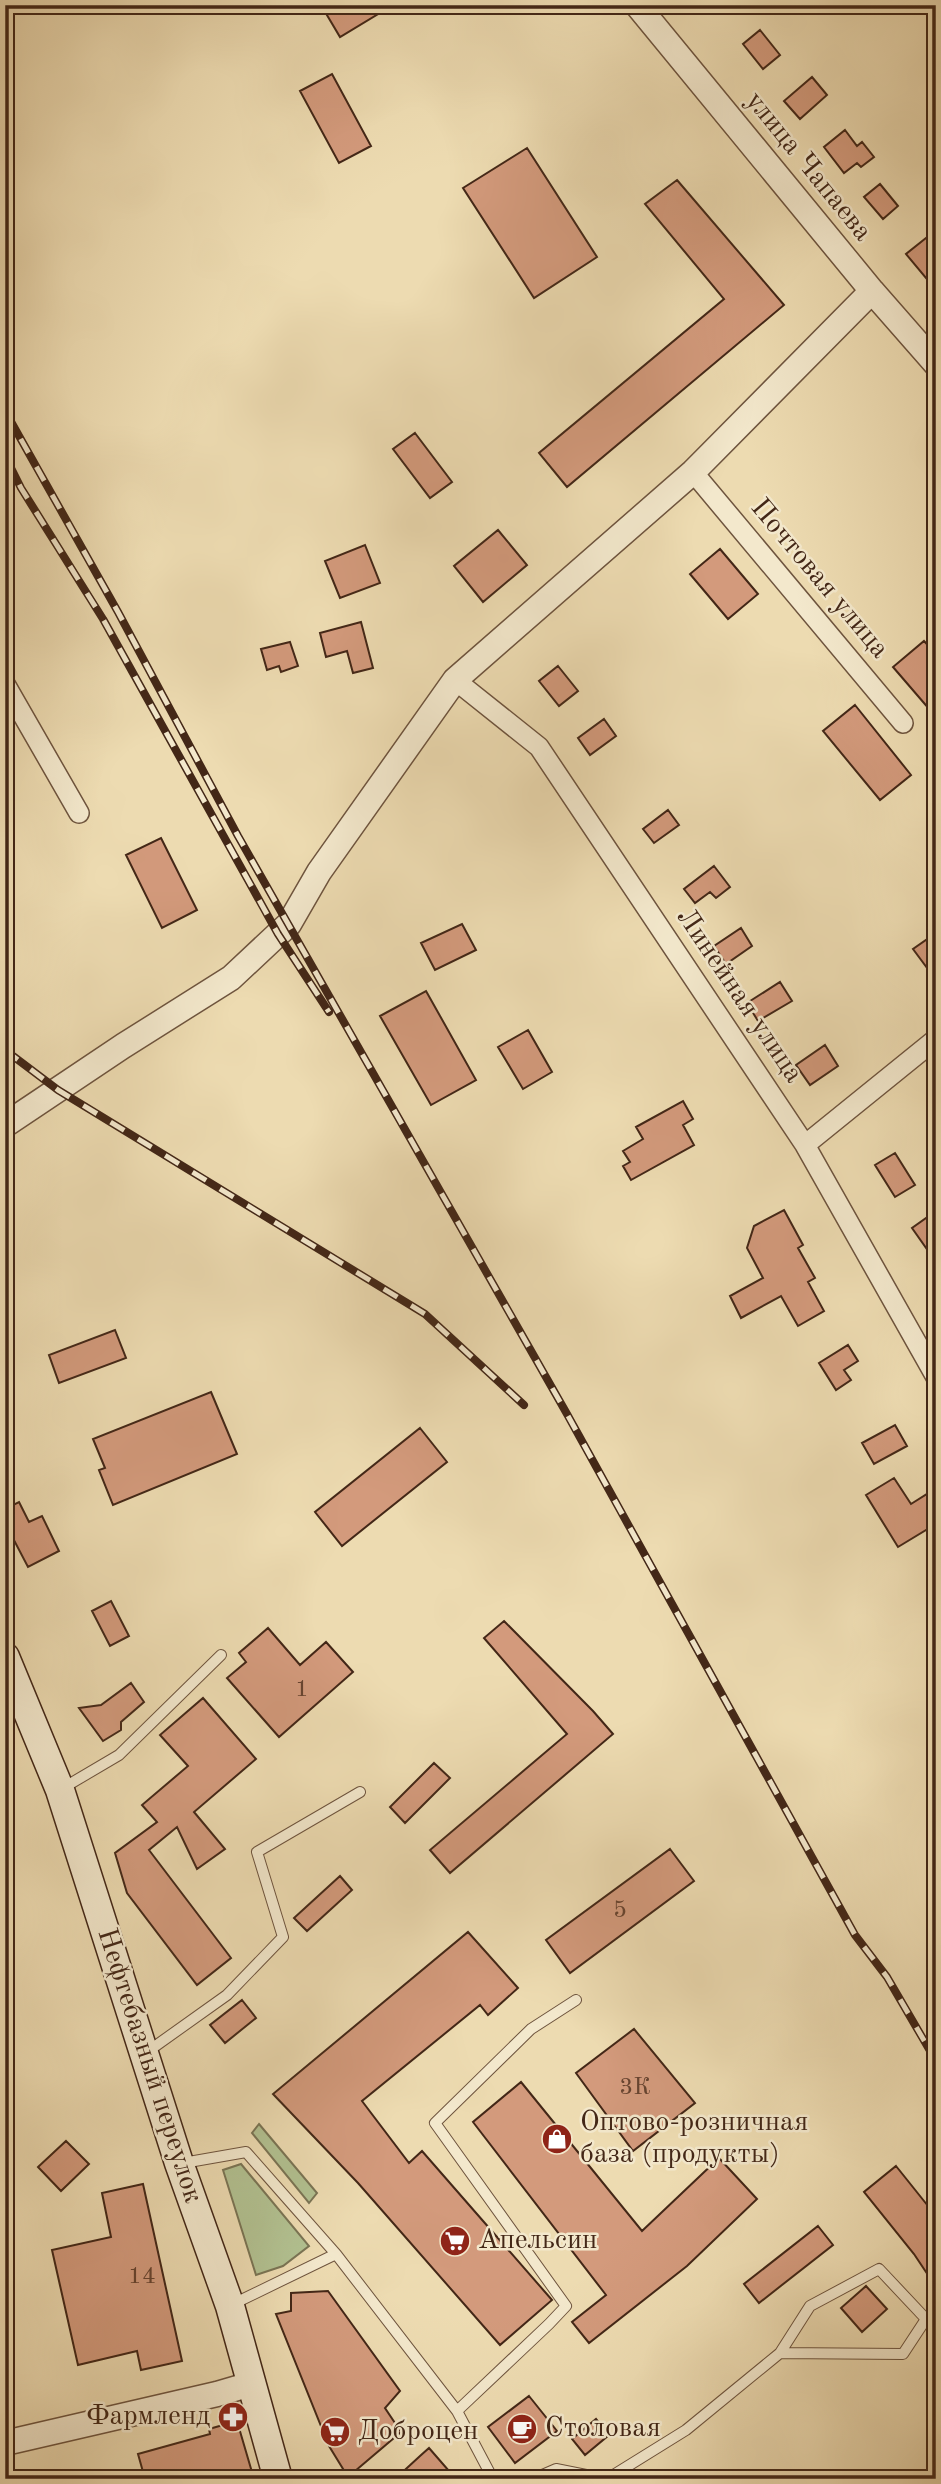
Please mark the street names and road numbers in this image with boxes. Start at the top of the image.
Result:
street label: улица Чапаева [739,87,877,247]
street label: Почтовая улица [745,494,894,664]
street label: Линейная улица [671,904,808,1088]
street label: Нефтебазный переулок [91,1925,207,2207]

